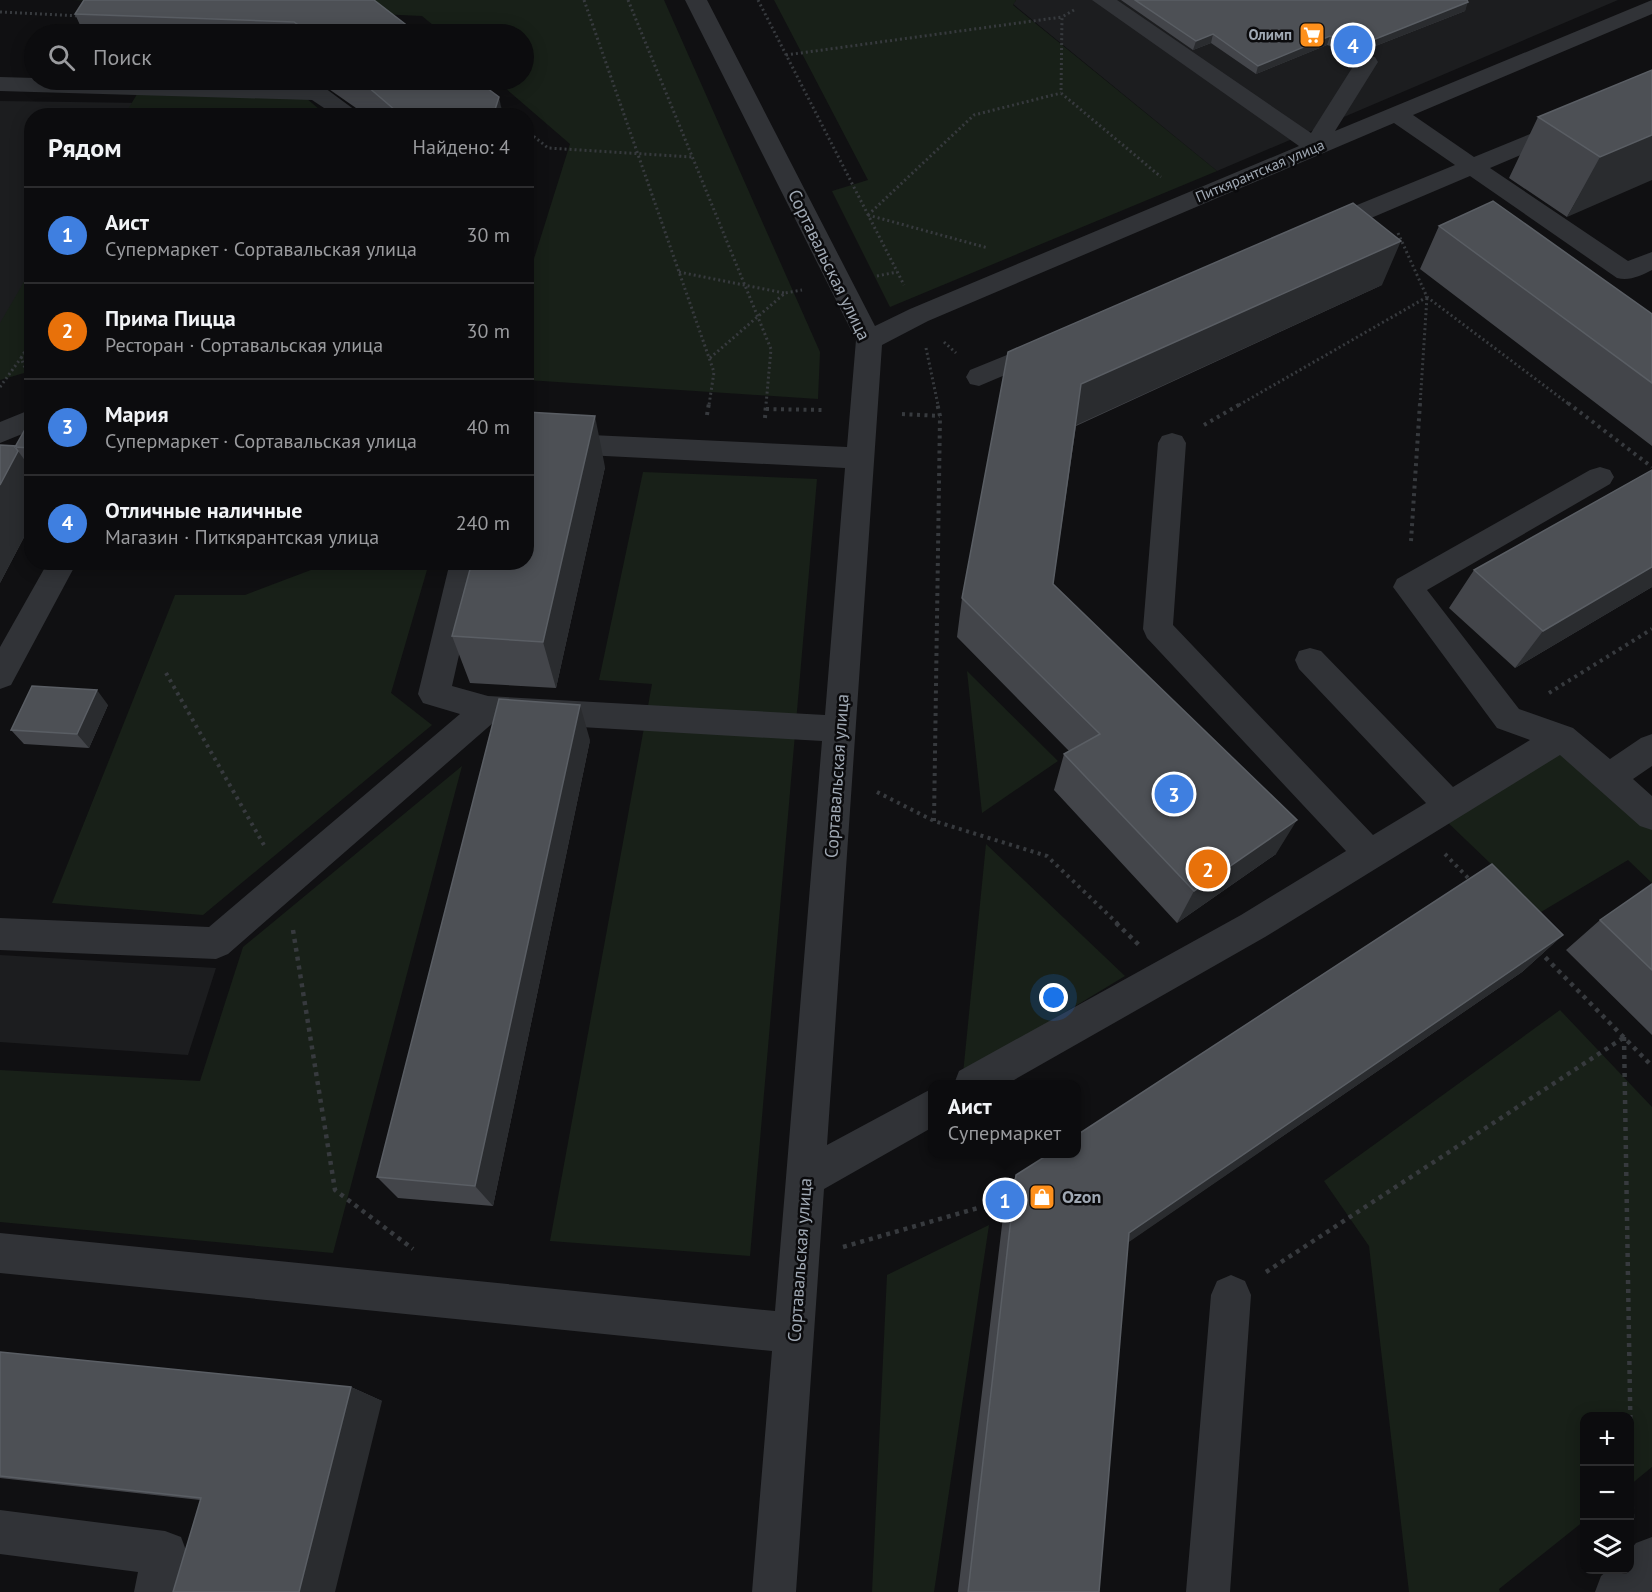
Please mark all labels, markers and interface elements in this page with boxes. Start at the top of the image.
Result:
supermarket icon: Олимп [1297,20,1327,50]
pin: 4 [1334,22,1372,68]
search box [24,24,534,90]
place label: Олимп [1249,25,1292,44]
icon: search [45,41,78,74]
text: Поиск [93,43,152,71]
text: Рядом [48,131,122,164]
text: Найдено: 4 [413,134,510,160]
street label: Питкярантская улица [1192,135,1327,206]
street label: Сортавальская улица [783,186,876,344]
text: Аист [105,208,149,236]
text: 1 [62,222,73,248]
text: 30 m [467,222,510,248]
text: Супермаркет · Сортавальская улица [105,236,417,262]
text: Прима Пицца [105,304,236,332]
text: 2 [62,318,73,344]
text: 30 m [467,318,510,344]
text: Ресторан · Сортавальская улица [105,332,383,358]
text: Мария [105,400,168,428]
text: 3 [62,414,73,440]
text: 40 m [467,414,510,440]
text: Супермаркет · Сортавальская улица [105,428,417,454]
text: Отличные наличные [105,496,302,524]
text: 4 [62,510,73,536]
text: 240 m [456,510,510,536]
text: Магазин · Питкярантская улица [105,524,379,550]
street label: Сортавальская улица [819,693,854,859]
pin: 3 [1154,772,1194,816]
pin: 2 [1188,846,1228,892]
your location [1039,983,1068,1012]
popup [928,1080,1081,1158]
text: Аист [948,1092,992,1120]
text: Супермаркет [948,1120,1061,1146]
street label: Сортавальская улица [782,1177,817,1343]
pin: 1 [986,1178,1024,1222]
shop icon: Ozon [1027,1182,1057,1212]
place label: Ozon [1062,1185,1101,1208]
map controls [1580,1412,1634,1574]
button: + [1580,1412,1634,1466]
button: − [1580,1466,1634,1520]
button: layers [1580,1520,1634,1574]

